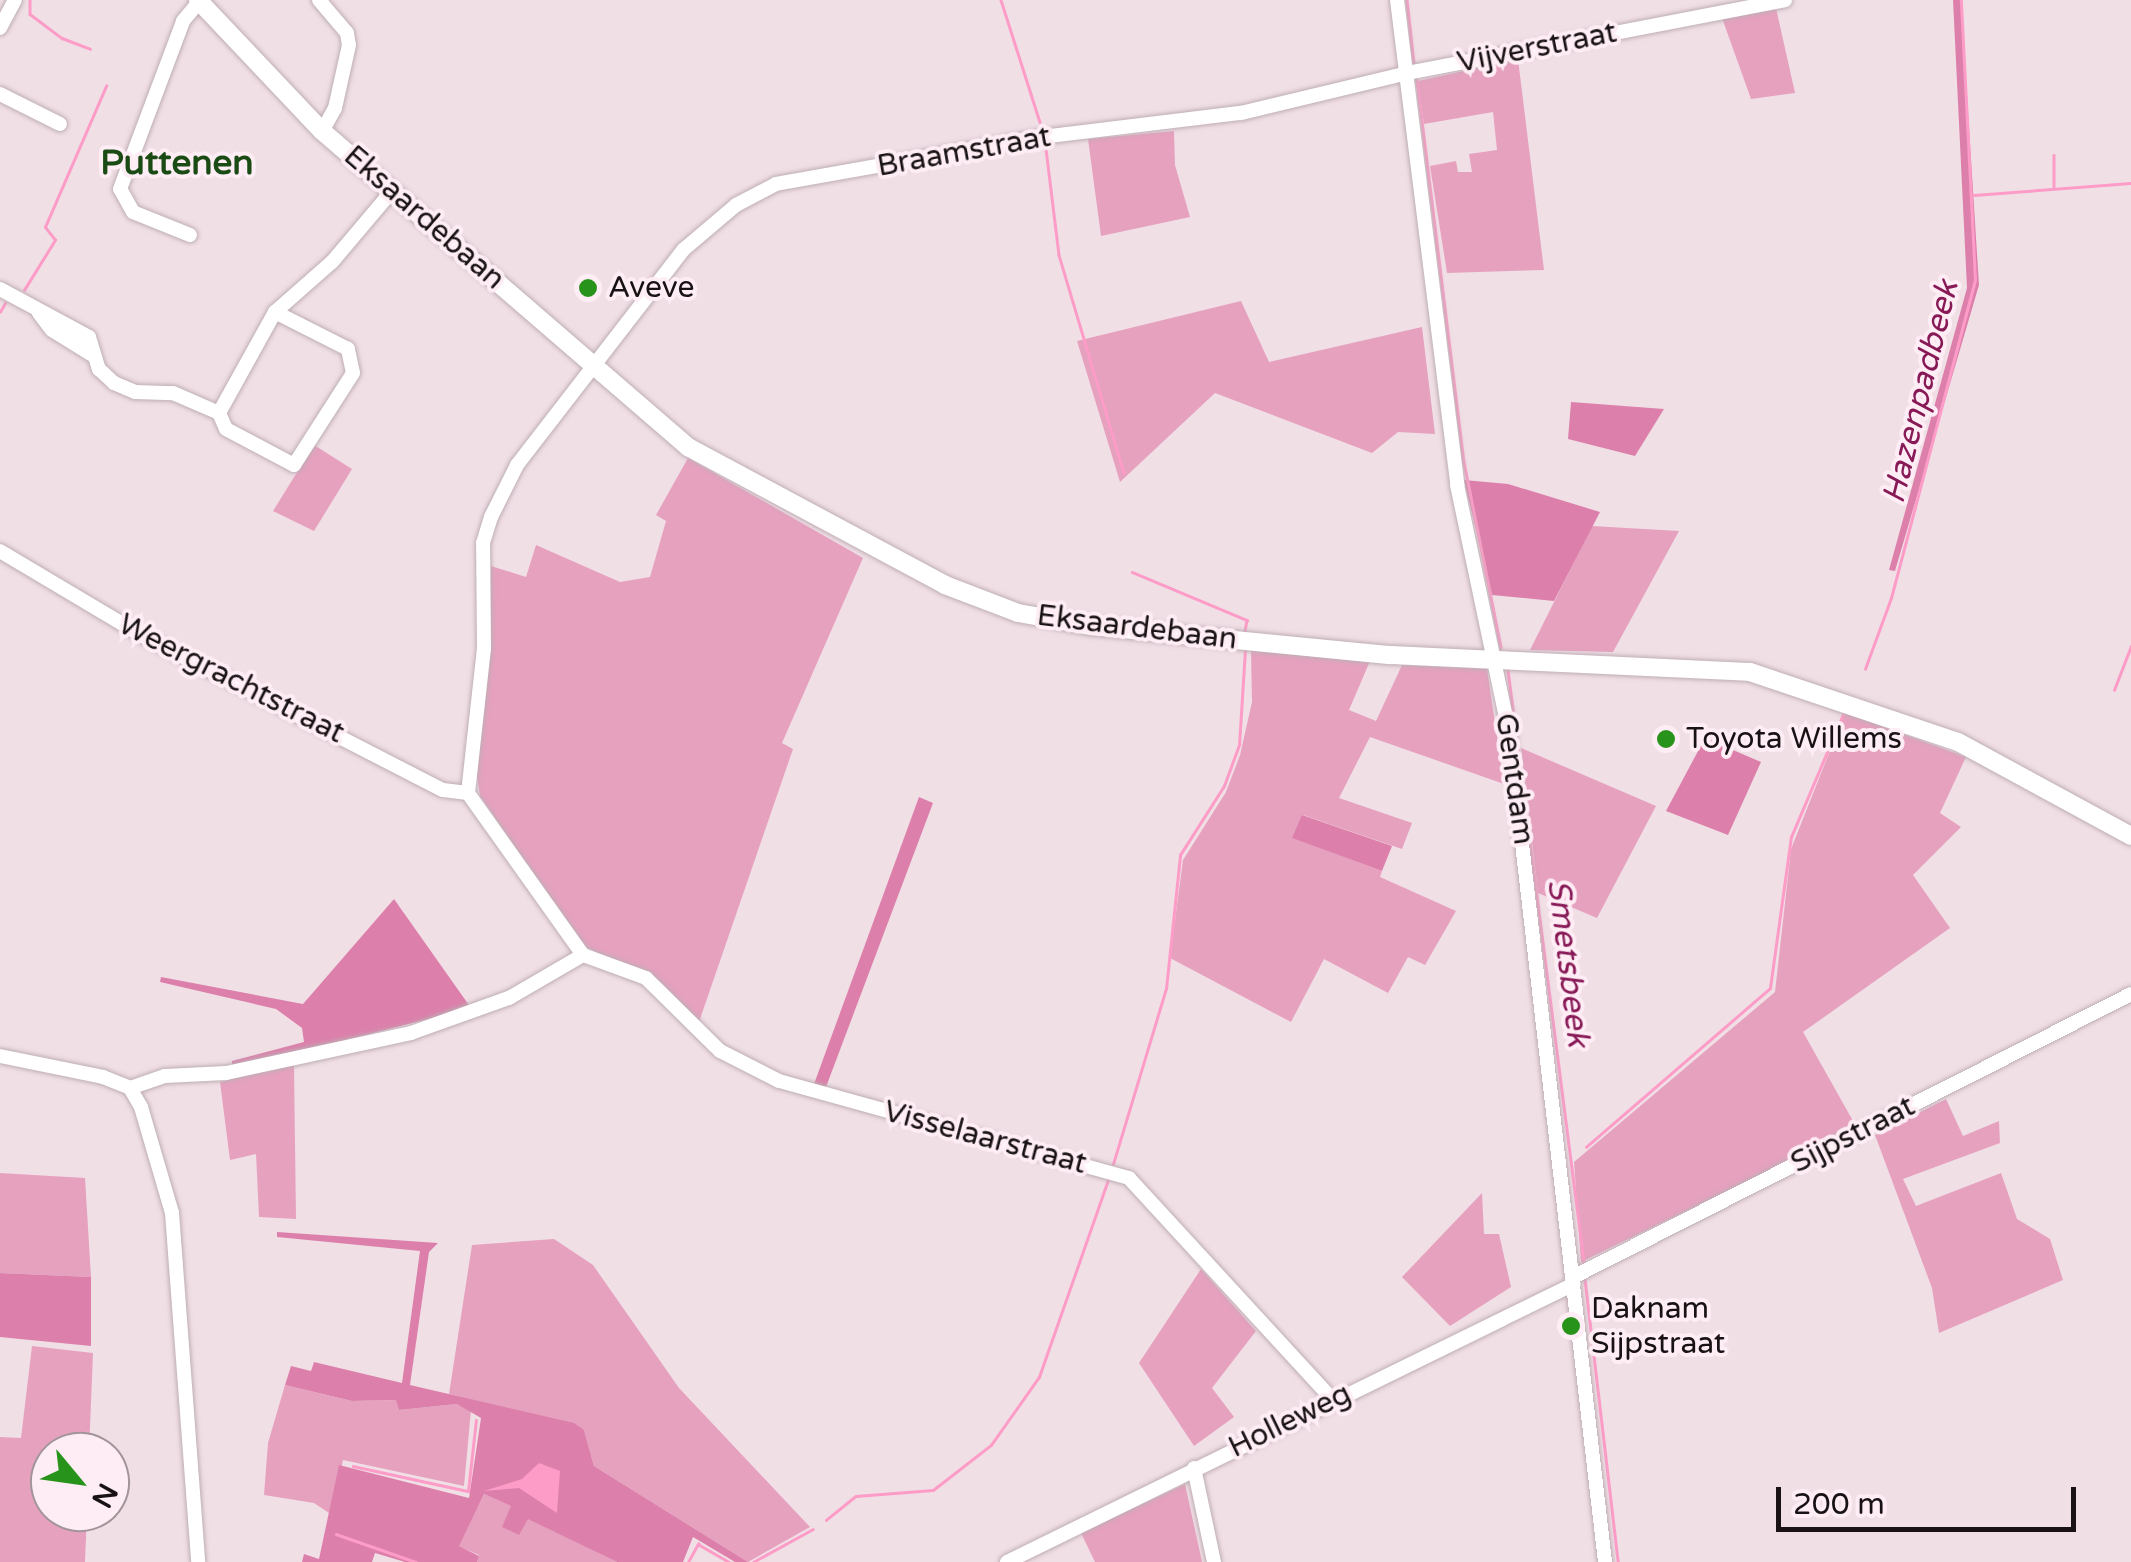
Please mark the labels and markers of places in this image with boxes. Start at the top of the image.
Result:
place label: Aveve [608,270,694,306]
marker: Aveve [577,277,599,299]
place label: Toyota Willems [1686,721,1902,757]
marker: Toyota Willems [1655,728,1677,750]
place label: Daknam Sijpstraat [1591,1291,1725,1362]
marker: Daknam Sijpstraat [1560,1315,1582,1337]

